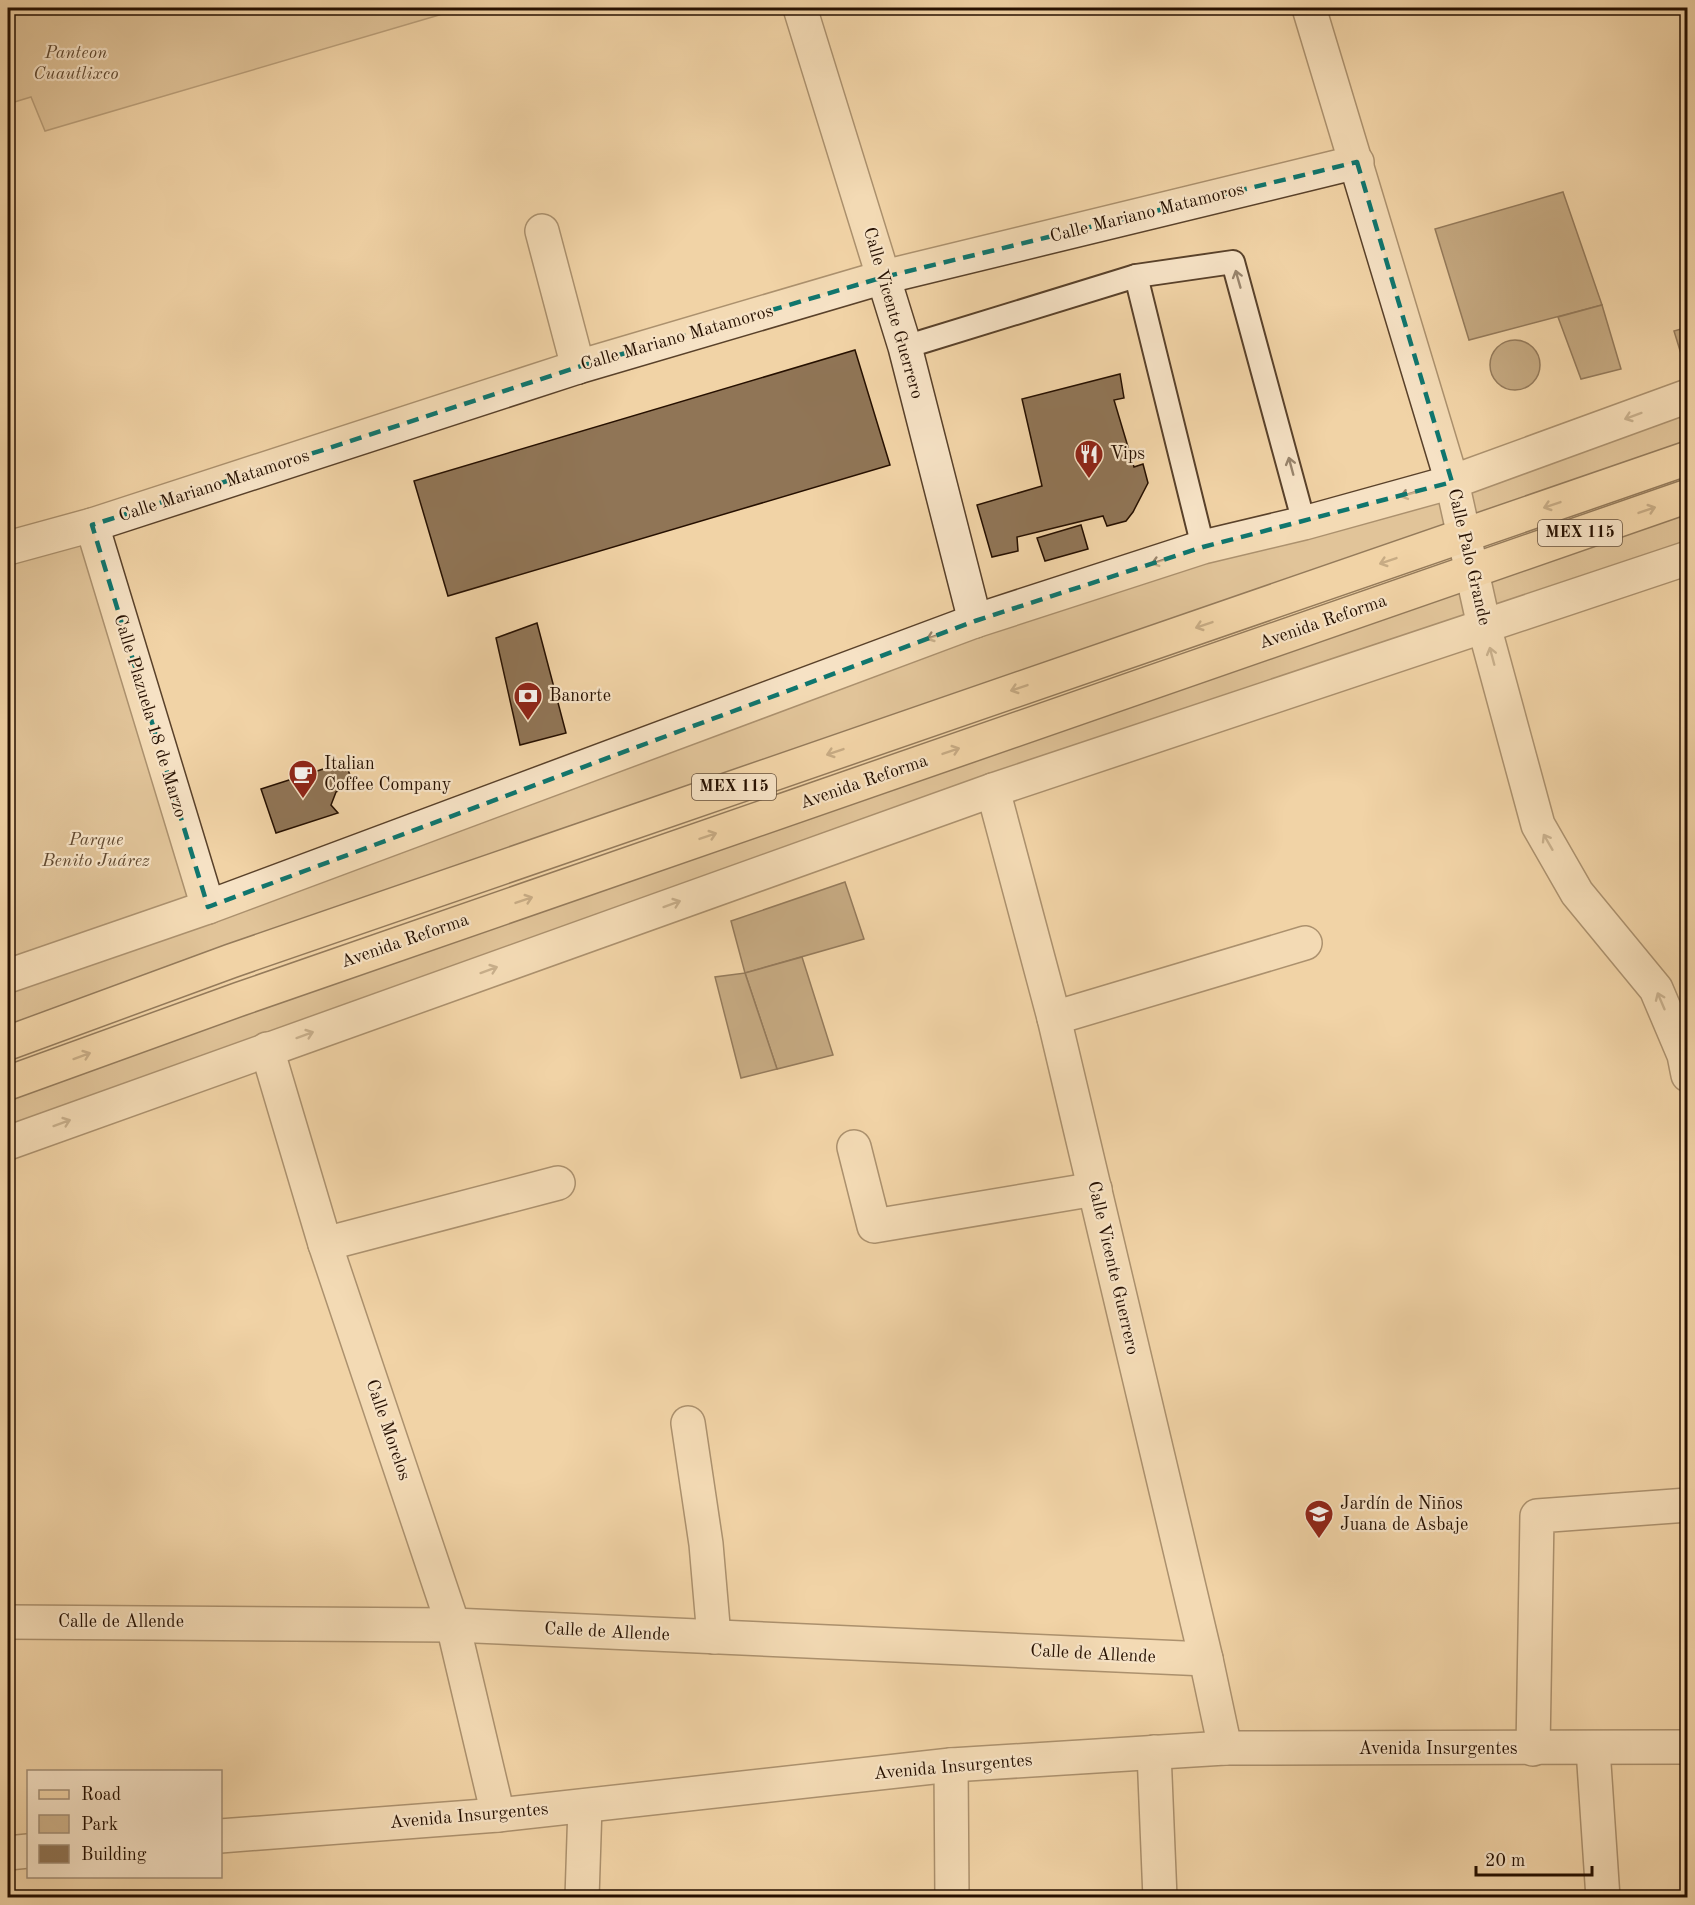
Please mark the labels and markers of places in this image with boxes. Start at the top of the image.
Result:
restaurant icon: Vips [1073,438,1105,480]
place label: Vips [1110,445,1145,463]
bank icon: Banorte [512,680,544,722]
place label: Banorte [549,687,611,705]
place label: Italian Coffee Company [324,755,452,794]
cafe icon: Italian Coffee Company [287,758,319,800]
place label: Jardín de Niños Juana de Asbaje [1340,1495,1468,1534]
school or university icon: Jardín de Niños Juana de Asbaje [1303,1498,1335,1540]

